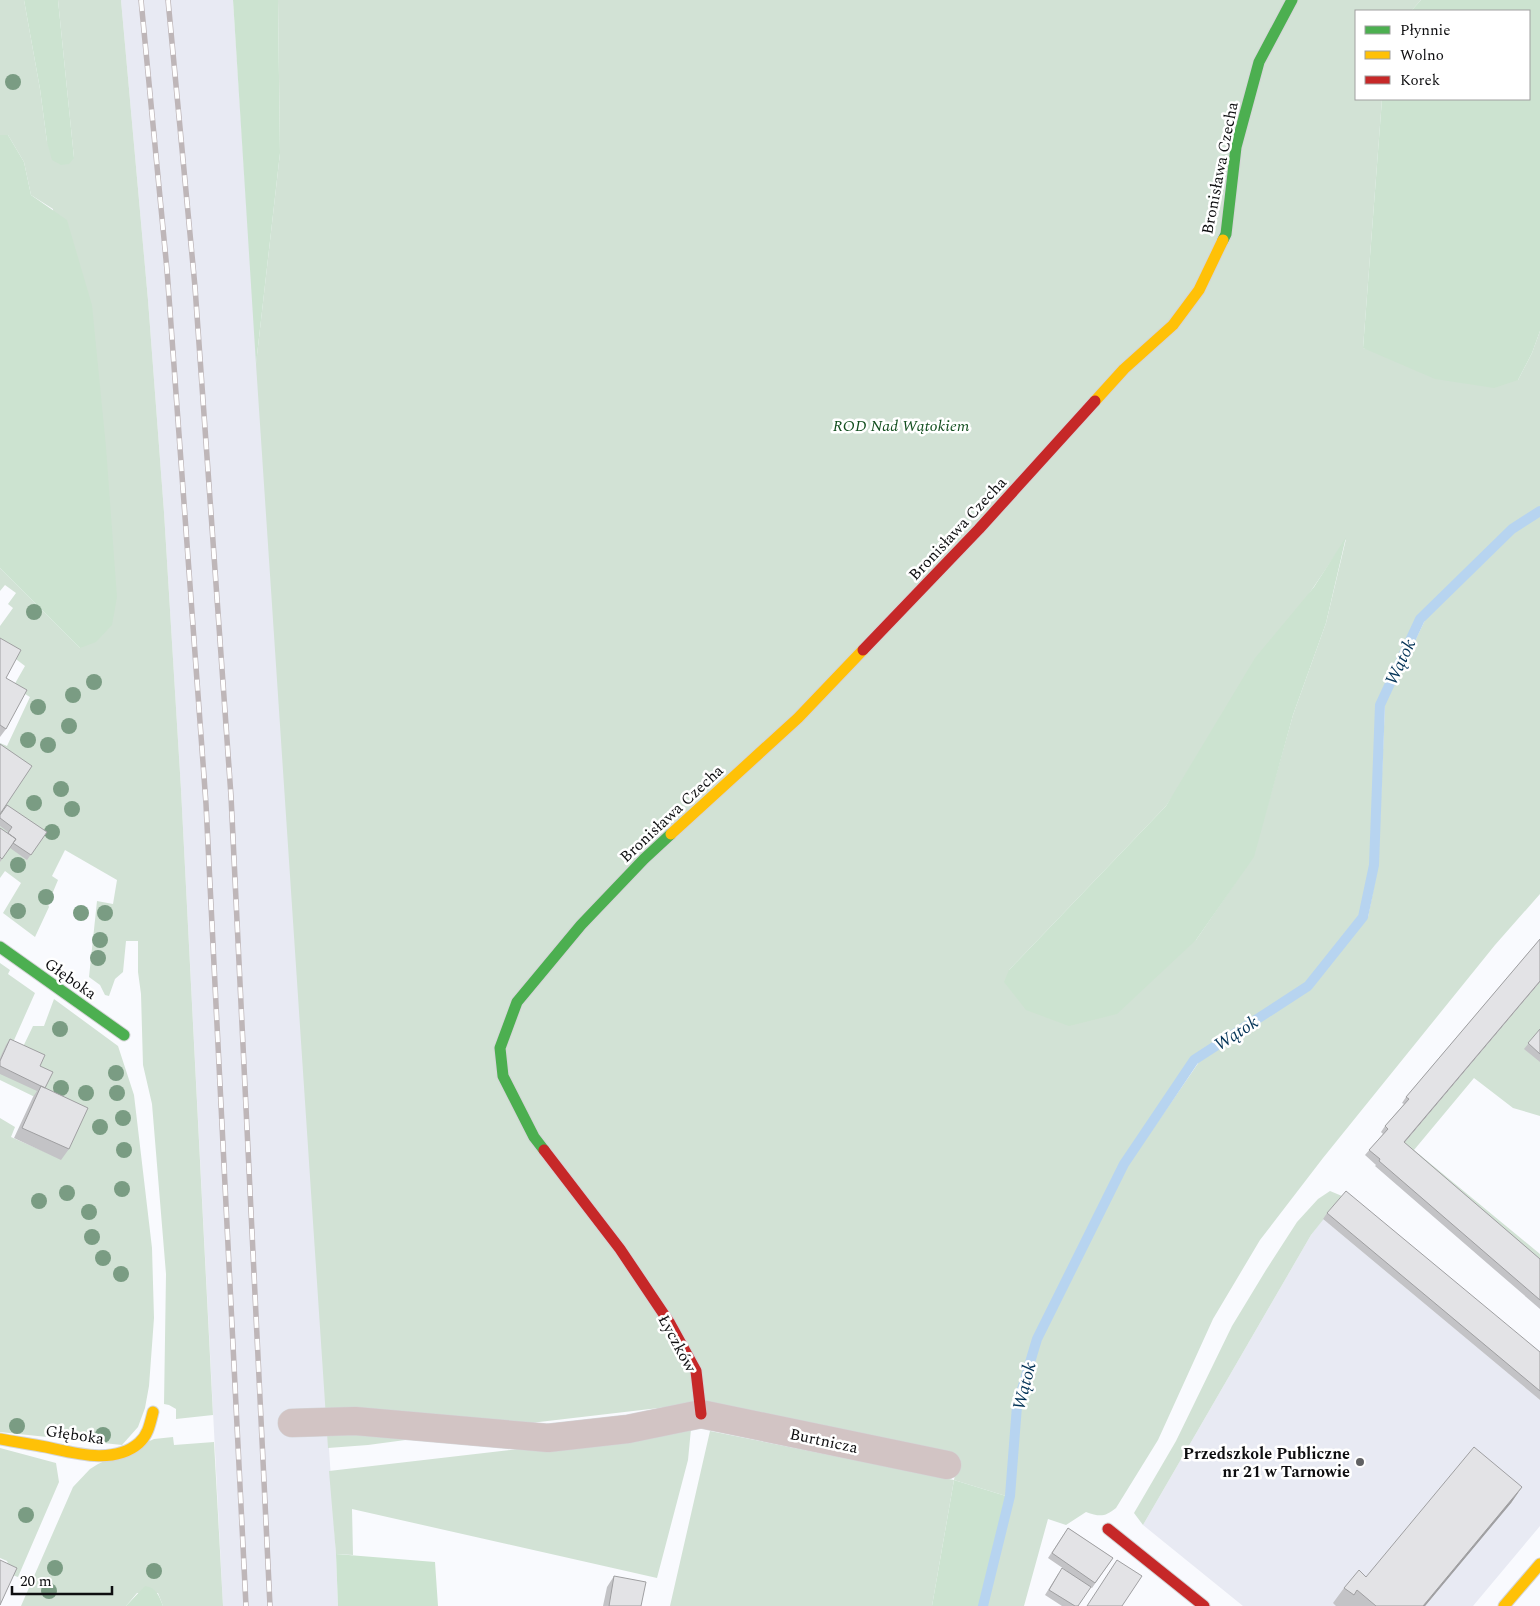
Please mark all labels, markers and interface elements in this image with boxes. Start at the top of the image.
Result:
legend [1355,10,1530,100]
text: Płynnie [1400,19,1451,42]
text: Wolno [1400,44,1444,67]
text: Korek [1400,69,1440,92]
street label: Bronisława Czecha [1195,100,1245,236]
park label: ROD Nad Wątokiem [833,414,970,438]
street label: Bronisława Czecha [903,471,1012,586]
water label: Wątok [1378,634,1423,690]
street label: Bronisława Czecha [614,759,729,868]
street label: Głęboka [39,952,102,1006]
water label: Wątok [1209,1009,1264,1058]
street label: Łyczków [652,1310,703,1377]
water label: Wątok [1006,1359,1044,1413]
street label: Głęboka [44,1419,106,1451]
street label: Burtnicza [787,1422,860,1460]
place label: Przedszkole Publiczne nr 21 w Tarnowie [1183,1442,1350,1484]
marker: Przedszkole Publiczne nr 21 w Tarnowie [1354,1456,1366,1468]
scale bar [12,1564,112,1596]
text: 20 m [20,1570,52,1593]

